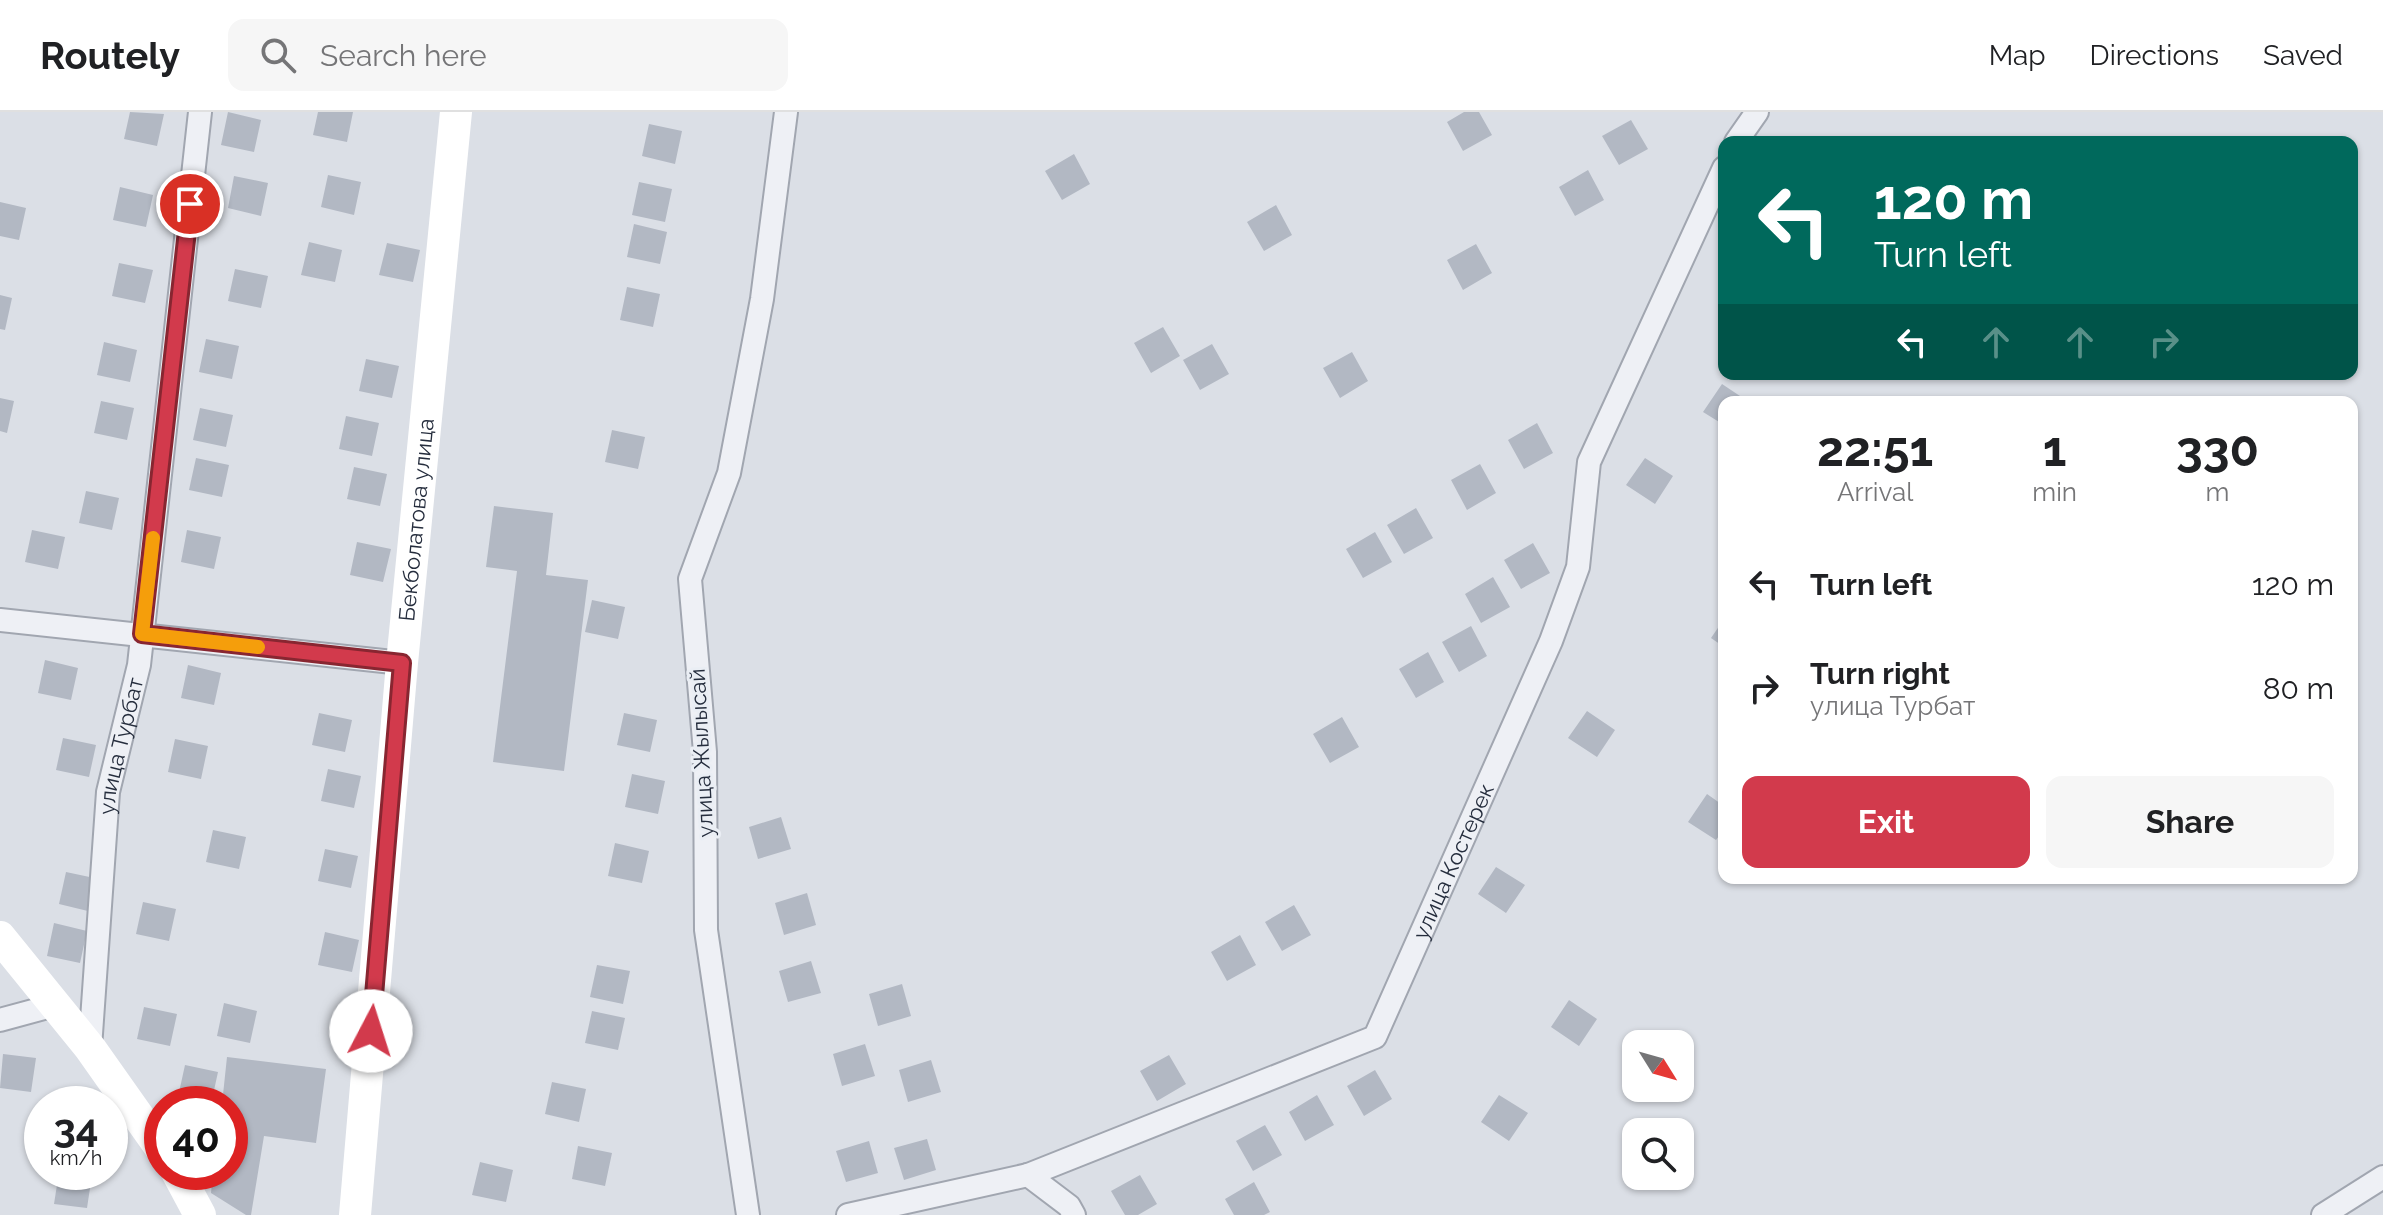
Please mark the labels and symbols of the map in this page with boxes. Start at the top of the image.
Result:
pin [156,170,224,238]
street label: Бекболатова улица [393,417,439,622]
street label: улица Жылысай [684,668,718,838]
street label: улица Турбат [93,674,149,816]
street label: улица Костерек [1407,779,1499,943]
position arrow [329,989,413,1073]
north arrow [1622,1030,1694,1102]
speed limit sign: 40 [144,1086,248,1190]

